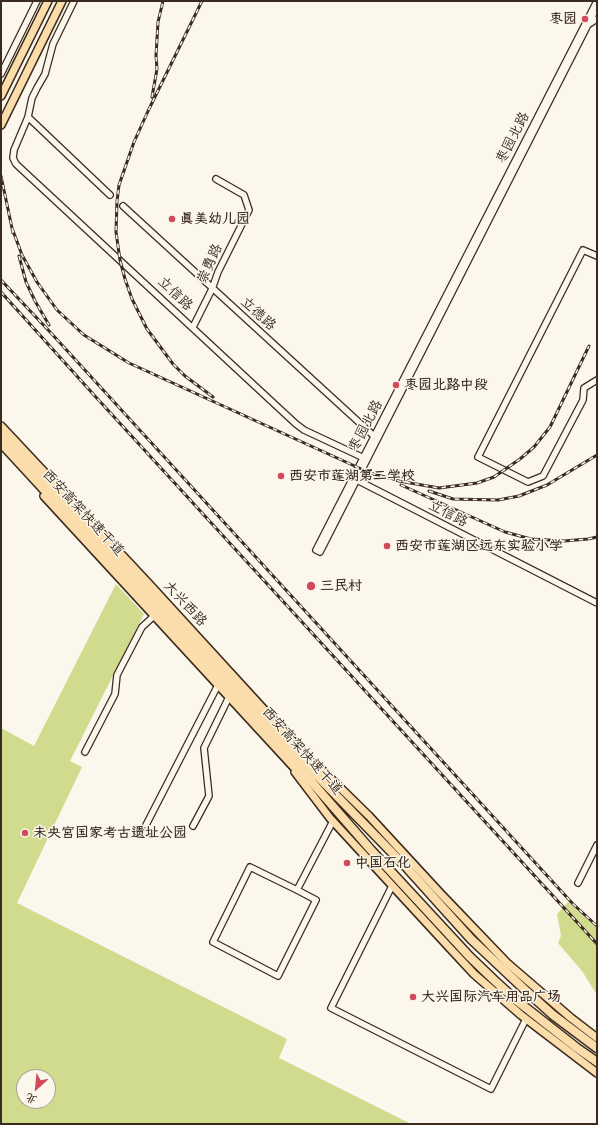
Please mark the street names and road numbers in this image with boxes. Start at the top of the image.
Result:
street label: 枣园北路 [493,109,533,167]
street label: 崇勇路 [194,241,226,287]
street label: 立信路 [154,274,196,314]
street label: 立德路 [237,294,279,334]
street label: 枣园北路 [345,397,387,455]
street label: 西安高架快速干道 [39,466,127,560]
street label: 立信路 [425,497,471,531]
street label: 大兴西路 [160,578,210,630]
street label: 西安高架快速干道 [258,704,346,798]

